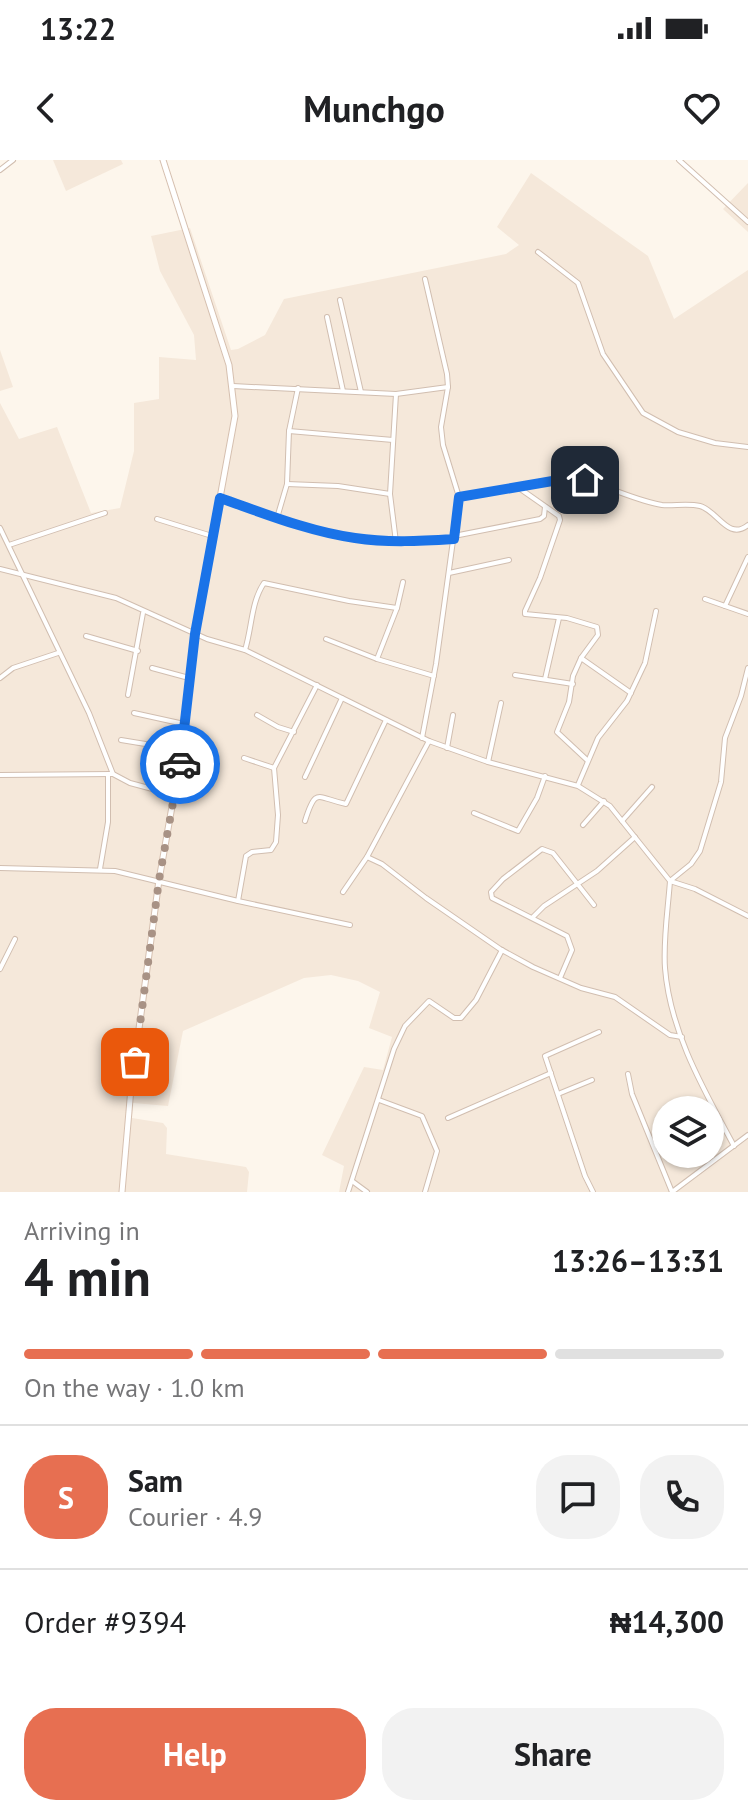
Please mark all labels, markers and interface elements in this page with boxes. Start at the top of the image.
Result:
text: 13:22 [40,9,116,48]
text: Munchgo [303,85,445,132]
icon: back [24,86,68,130]
icon: heart [680,86,724,130]
pin [551,446,619,514]
icon: home [563,458,607,502]
courier [140,724,220,804]
icon: car [158,742,202,786]
pin [101,1028,169,1096]
icon: bag [113,1040,157,1084]
map controls [652,1096,724,1168]
button: layers [652,1096,724,1168]
text: Arriving in [24,1214,140,1247]
text: 13:26–13:31 [552,1241,724,1280]
text: 4 min [24,1243,151,1310]
text: On the way · 1.0 km [24,1371,245,1404]
button: chat [536,1455,620,1539]
button: phone [640,1455,724,1539]
text: Sam [128,1461,183,1500]
text: S [58,1478,74,1517]
text: Courier · 4.9 [128,1500,262,1533]
text: Order #9394 [24,1602,186,1641]
text: ₦14,300 [610,1602,724,1641]
button: Help [24,1708,366,1800]
button: Share [382,1708,724,1800]

